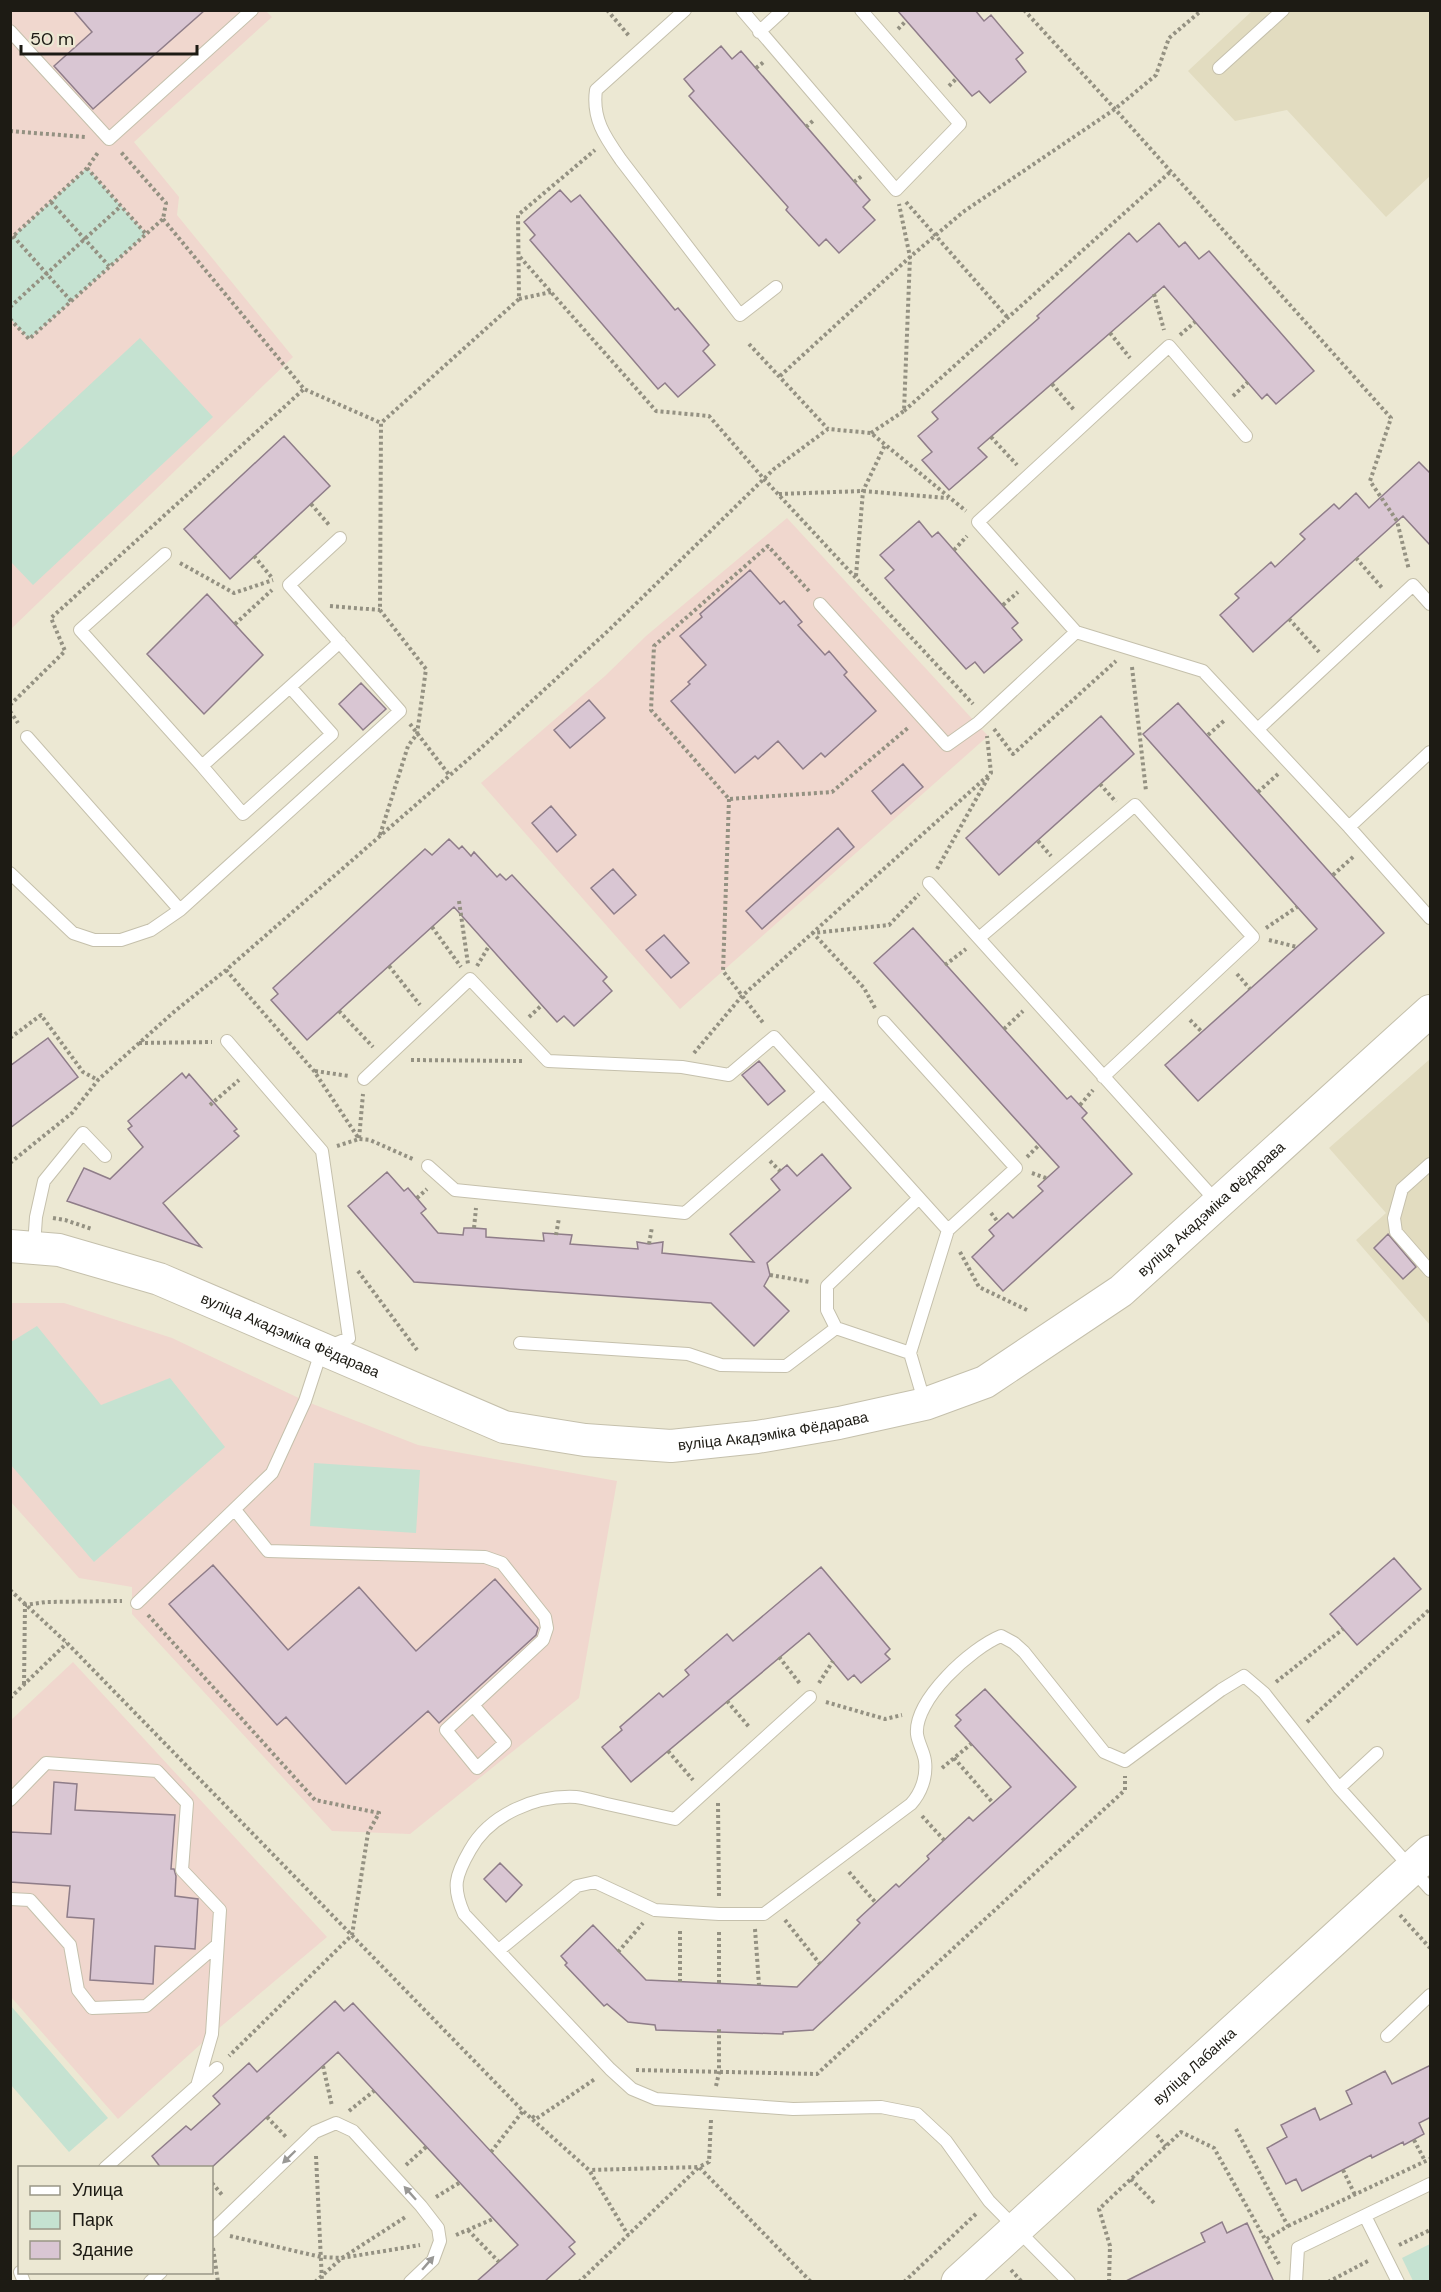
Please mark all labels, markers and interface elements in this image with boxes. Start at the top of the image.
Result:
scale bar [21,18,196,56]
text: 50 m [30,27,74,51]
street label: вуліца Акадэміка Фёдарава [1133,1137,1290,1281]
street label: вуліца Акадэміка Фёдарава [198,1288,383,1383]
street label: вуліца Акадэміка Фёдарава [677,1407,871,1455]
street label: вуліца Лабанка [1149,2023,1241,2110]
one-way arrow [282,2149,296,2163]
legend [18,2166,213,2274]
text: Улица [72,2178,124,2202]
one-way arrow [404,2186,417,2201]
text: Парк [72,2208,113,2232]
text: Здание [72,2238,133,2262]
one-way arrow [421,2256,435,2271]

